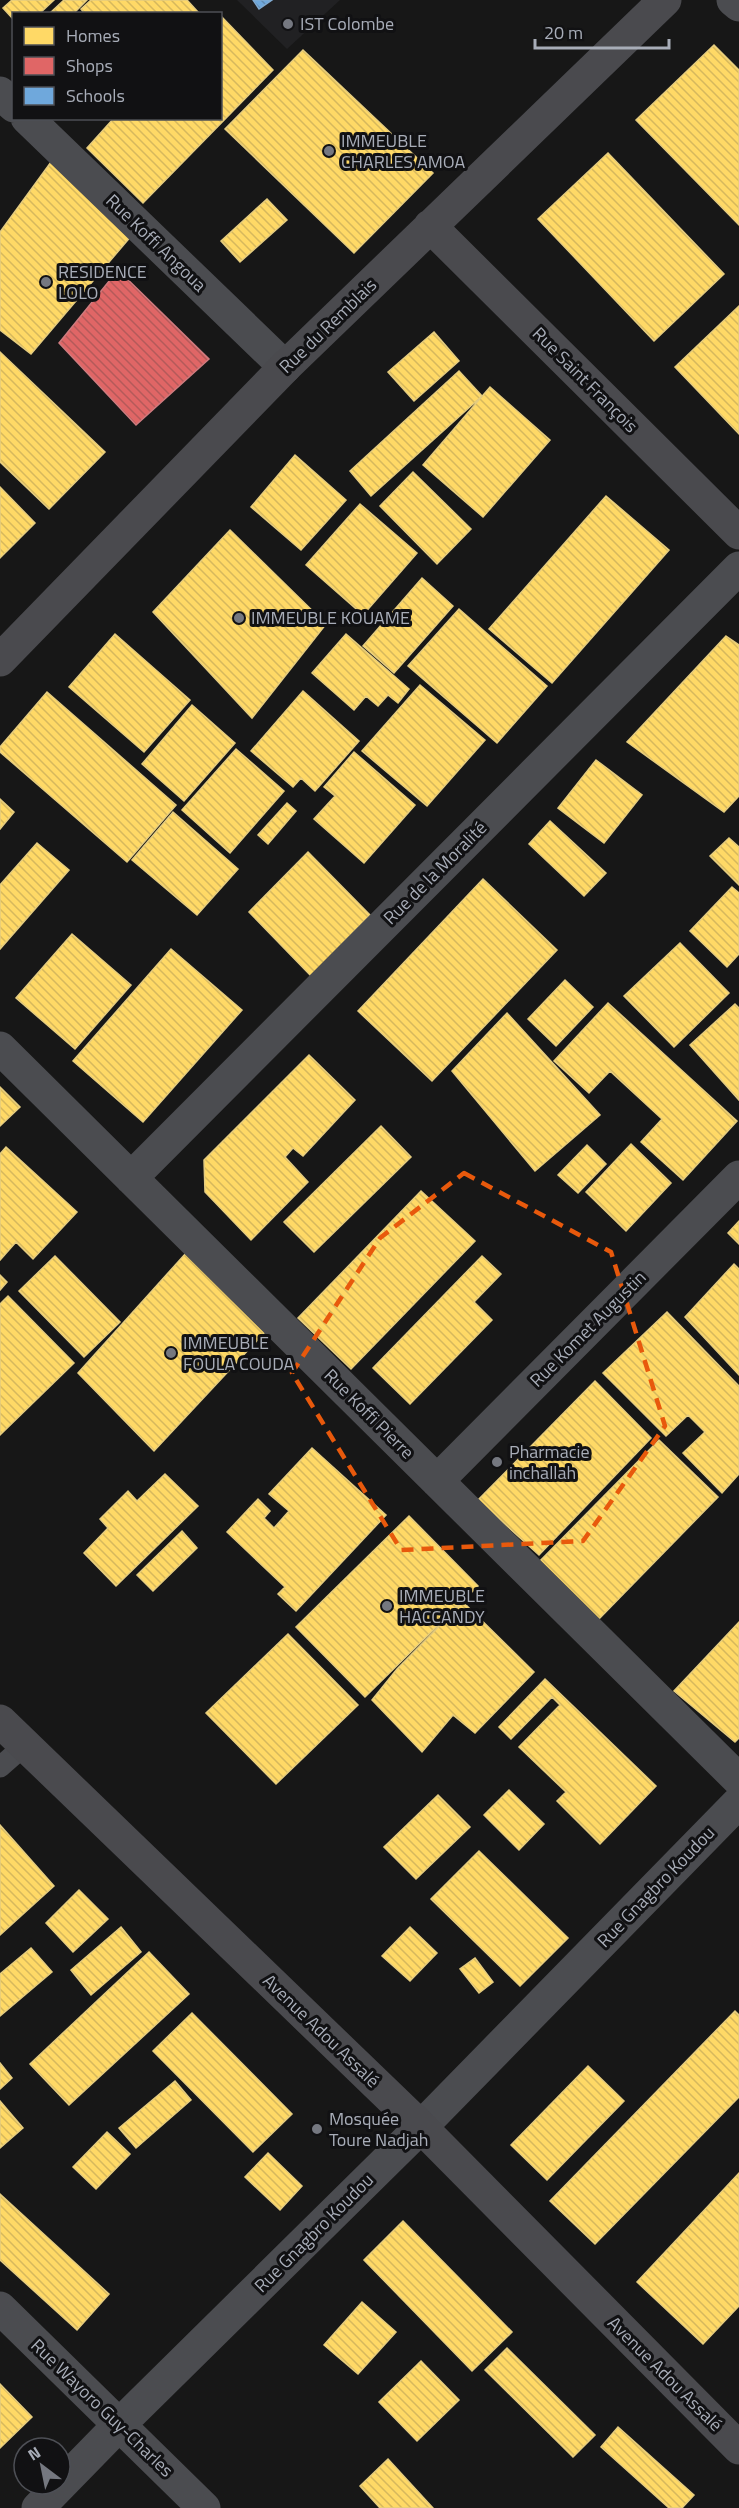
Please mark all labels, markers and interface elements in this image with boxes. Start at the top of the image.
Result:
place label: IST Colombe [300,10,394,37]
legend [12,12,222,120]
scale bar [535,12,668,50]
marker: IST Colombe [281,17,295,31]
text: 20 m [544,19,583,46]
text: Homes [66,22,120,49]
text: Shops [66,52,113,79]
text: Schools [66,82,125,109]
place label: IMMEUBLE CHARLES AMOA [341,127,466,175]
marker: IMMEUBLE CHARLES AMOA [322,144,336,158]
street label: Rue Koffi Angoua [100,188,213,298]
place label: RESIDENCE LOLO [58,258,147,306]
street label: Rue du Remblais [273,272,383,379]
marker: RESIDENCE LOLO [39,275,53,289]
street label: Rue Saint François [526,321,644,439]
place label: IMMEUBLE KOUAME [251,604,410,631]
marker: IMMEUBLE KOUAME [232,611,246,625]
street label: Rue de la Moralité [377,815,493,931]
street label: Rue Komet Augustin [523,1264,652,1393]
place label: IMMEUBLE FOULA COUDA [183,1329,294,1377]
marker: IMMEUBLE FOULA COUDA [164,1346,178,1360]
street label: Rue Koffi Pierre [318,1362,421,1465]
place label: Pharmacie inchallah [509,1438,590,1486]
marker: Pharmacie inchallah [490,1455,504,1469]
place label: IMMEUBLE HACCANDY [399,1582,485,1630]
marker: IMMEUBLE HACCANDY [380,1599,394,1613]
street label: Rue Gnagbro Koudou [591,1820,721,1953]
street label: Avenue Adou Assalé [257,1968,386,2094]
place label: Mosquée Toure Nadjah [329,2105,428,2153]
marker: Mosquée Toure Nadjah [310,2122,324,2136]
street label: Rue Gnagbro Koudou [248,2167,380,2299]
street label: Avenue Adou Assalé [602,2310,729,2437]
street label: Rue Wayoro Guy-Charles [25,2332,180,2483]
north arrow [12,2436,72,2496]
text: N [23,2440,45,2466]

